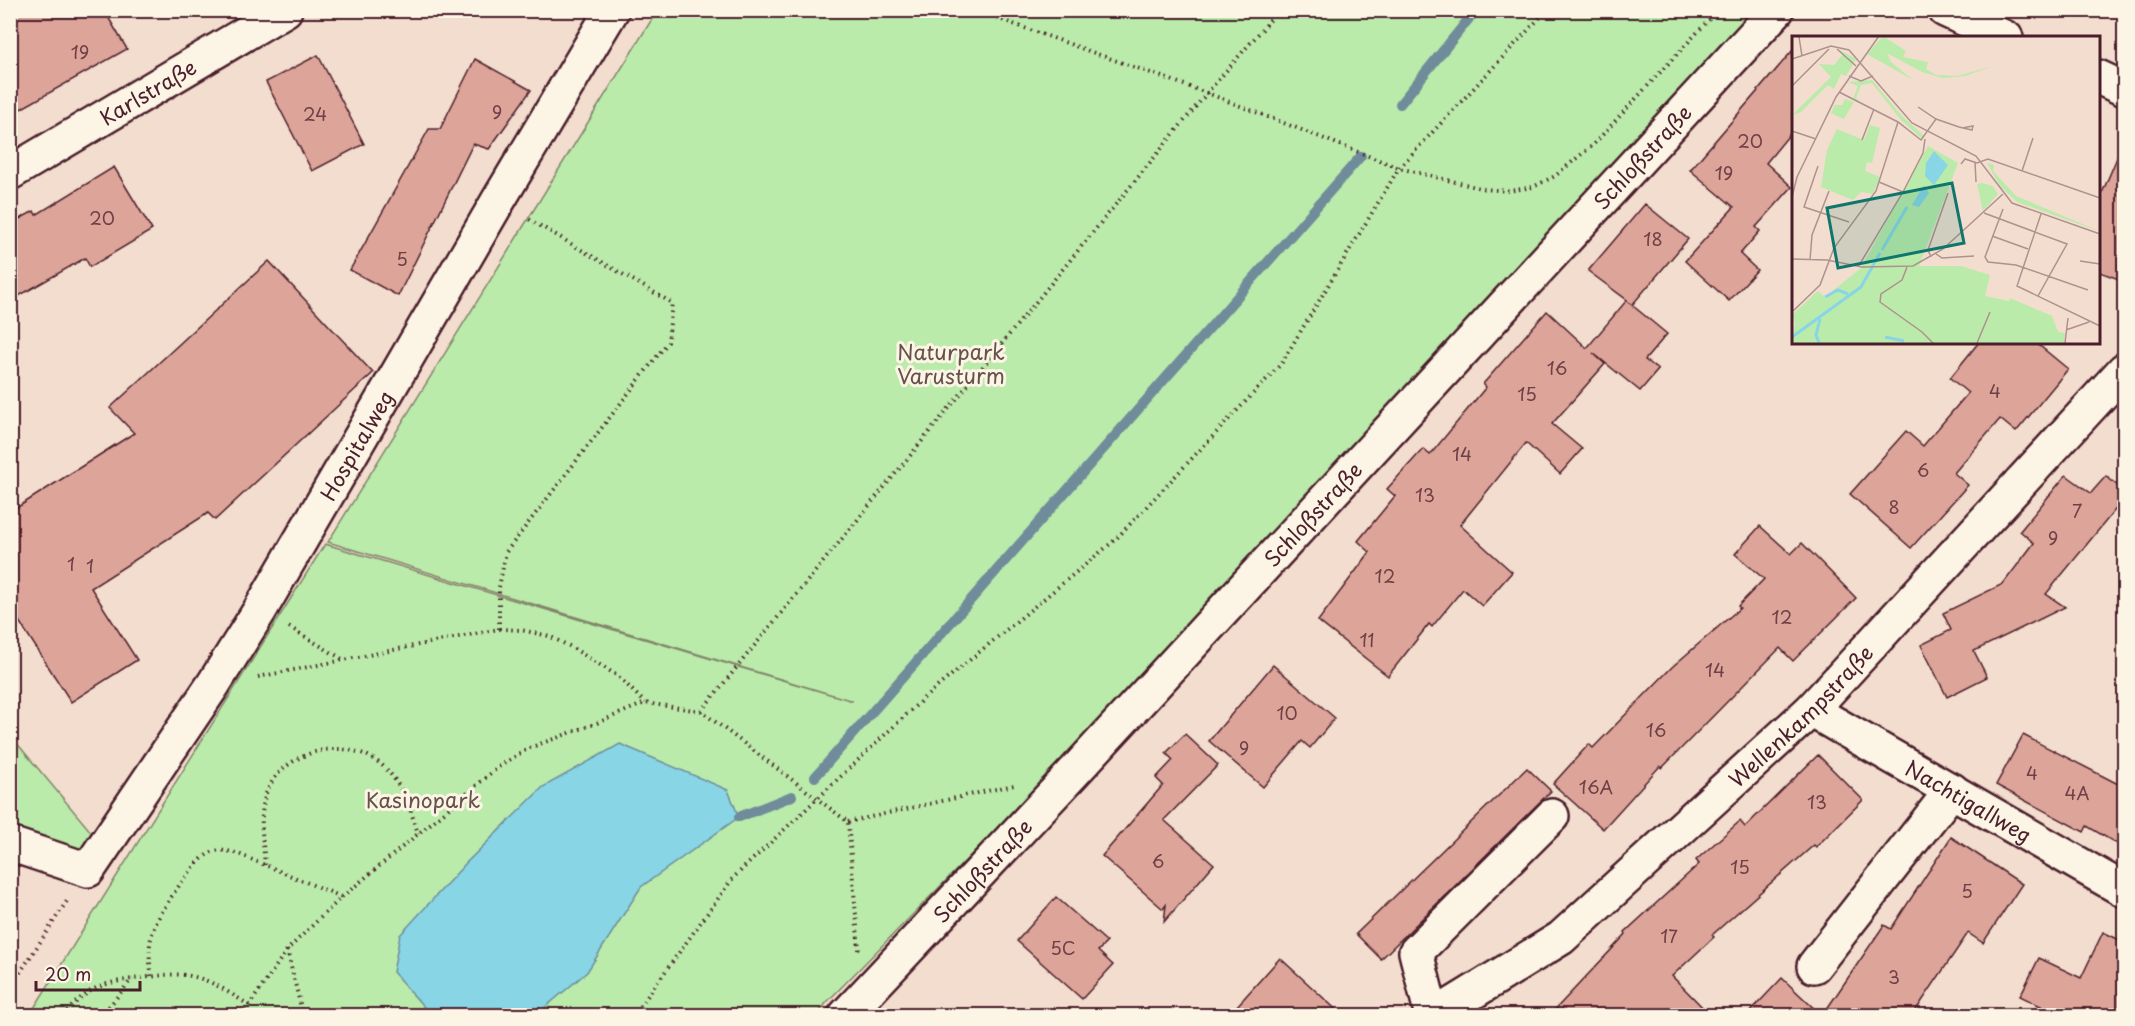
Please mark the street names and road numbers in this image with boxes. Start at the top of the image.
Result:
street label: Karlstraße [93,50,202,133]
street label: Schloßstraße [1585,97,1699,216]
street label: Hospitalweg [311,384,401,506]
street label: Schloßstraße [1256,454,1369,573]
street label: Wellenkampstraße [1721,637,1880,794]
street label: Nachtigallweg [1899,752,2038,850]
street label: Schloßstraße [925,811,1039,930]

